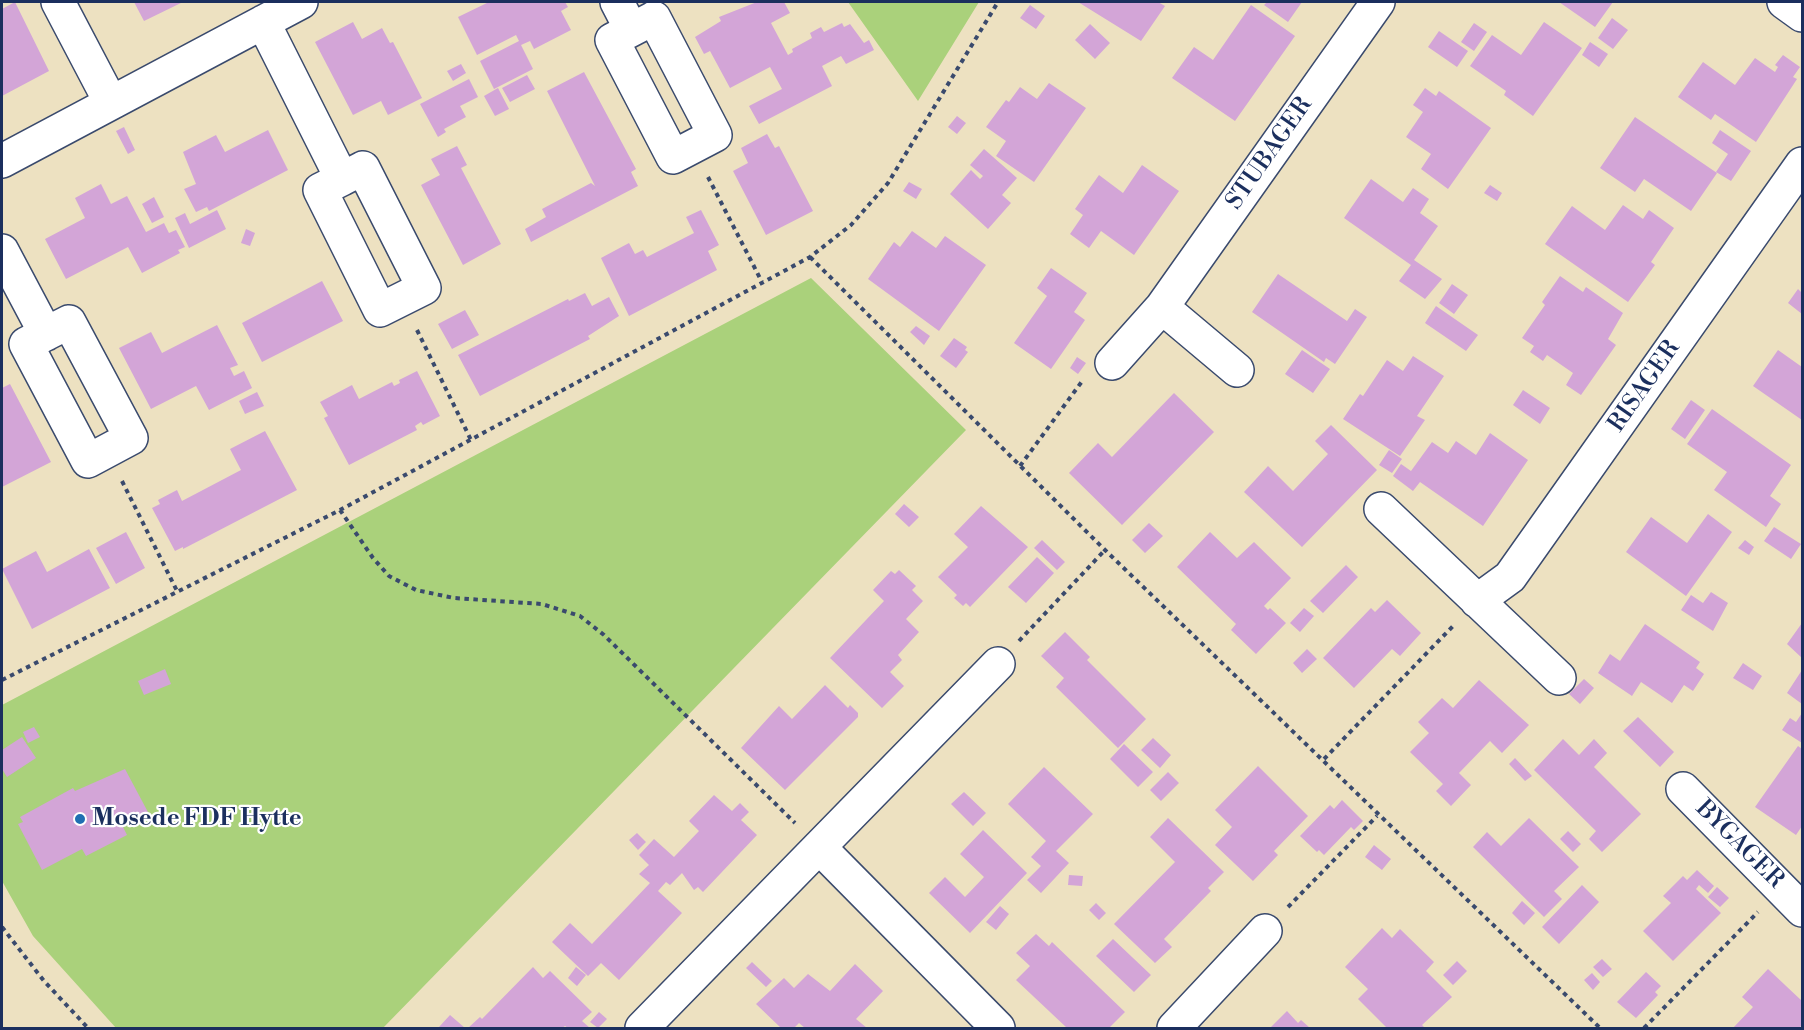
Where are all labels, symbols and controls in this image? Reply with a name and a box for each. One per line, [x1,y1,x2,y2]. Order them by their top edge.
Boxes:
street label: STUBAGER [1221,92,1319,216]
street label: RISAGER [1603,336,1687,438]
street label: BYGAGER [1689,795,1789,895]
place label: Mosede FDF Hytte [92,805,302,833]
marker: Mosede FDF Hytte [73,812,87,826]

